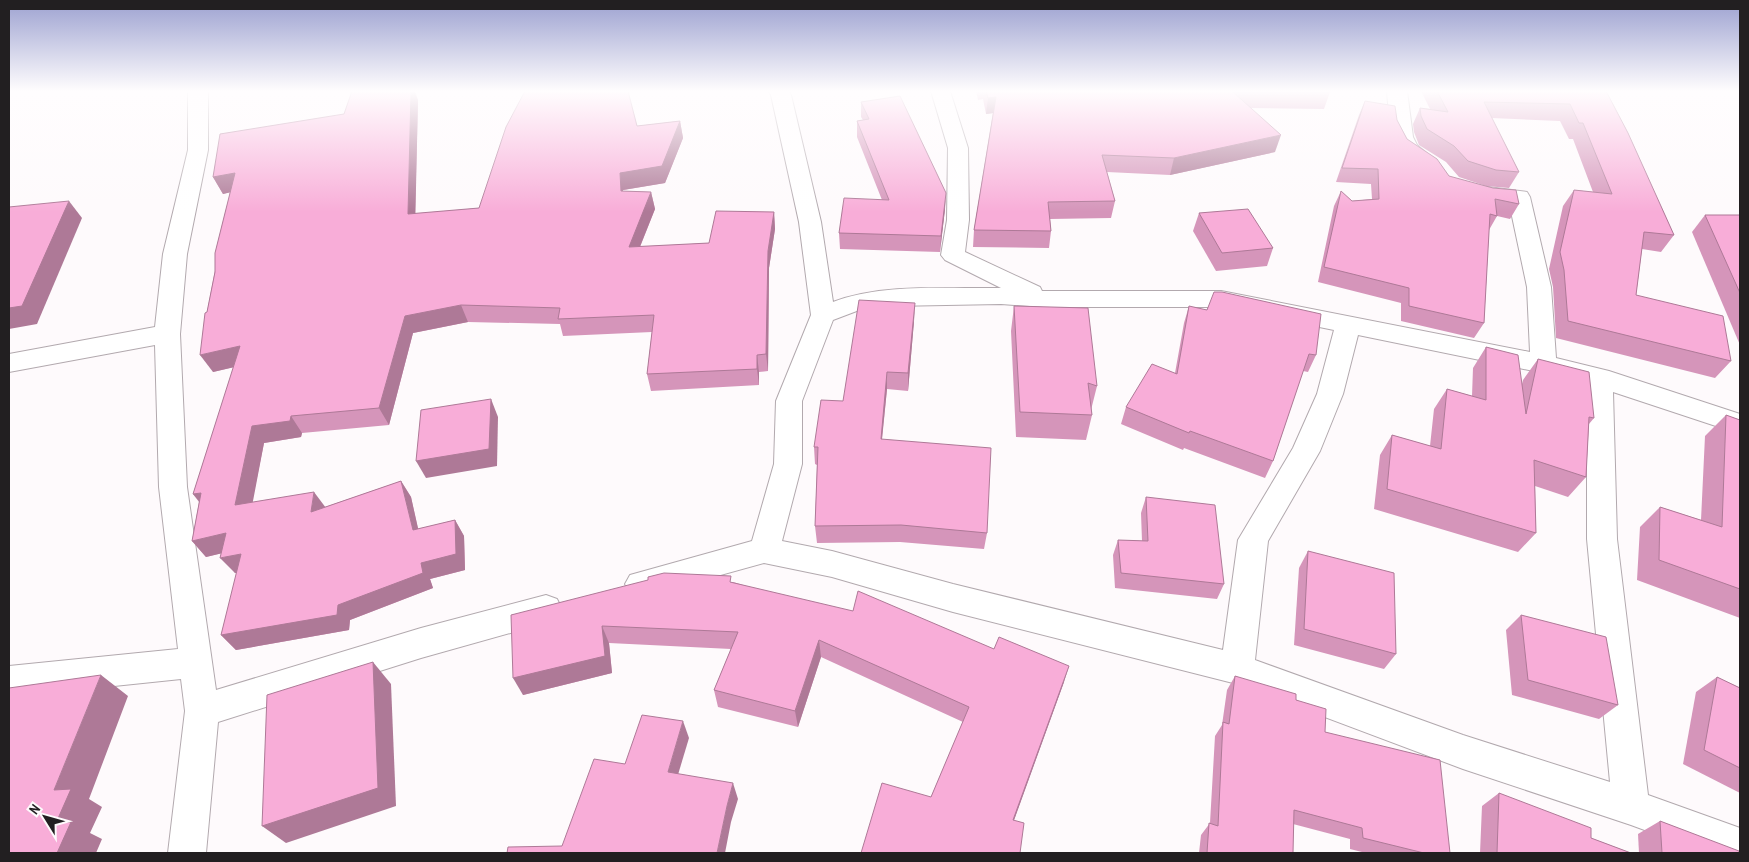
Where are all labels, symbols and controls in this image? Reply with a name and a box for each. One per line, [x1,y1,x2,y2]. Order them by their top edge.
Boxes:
north arrow [20,792,70,842]
text: N [25,800,44,818]

